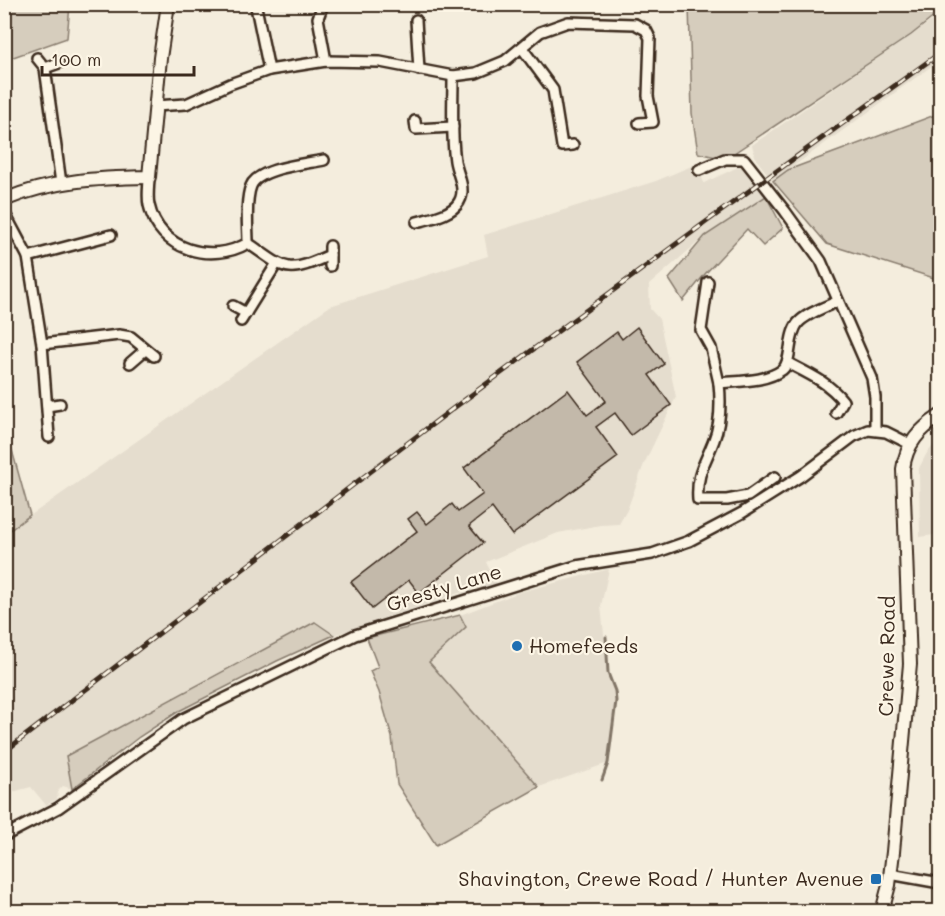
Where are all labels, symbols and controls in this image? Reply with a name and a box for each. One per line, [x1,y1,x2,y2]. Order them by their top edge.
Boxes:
scale bar [42,39,194,77]
text: 100 m [51,47,101,71]
street label: Gresty Lane [383,557,504,617]
street label: Crewe Road [872,595,900,717]
place label: Homefeeds [529,632,638,658]
marker: Homefeeds [510,639,524,653]
place label: Shavington, Crewe Road / Hunter Avenue [458,865,864,891]
marker: Shavington, Crewe Road / Hunter Avenue [869,872,883,886]

